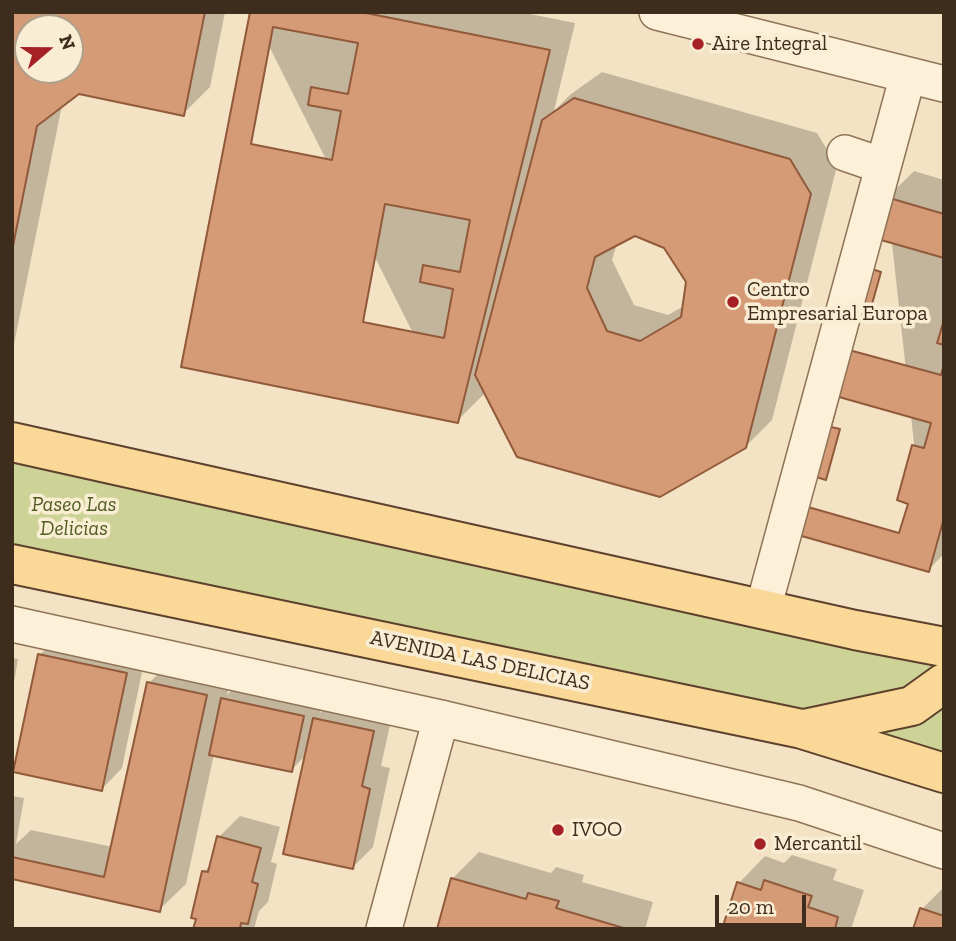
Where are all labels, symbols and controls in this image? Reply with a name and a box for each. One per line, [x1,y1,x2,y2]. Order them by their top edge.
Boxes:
north arrow [14,14,84,84]
place label: Aire Integral [712,31,827,57]
text: N [54,32,81,53]
marker: Aire Integral [690,36,706,52]
place label: Centro Empresarial Europa [747,277,928,327]
marker: Centro Empresarial Europa [725,294,741,310]
park label: Paseo Las Delicias [31,492,117,542]
street label: AVENIDA LAS DELICIAS [368,625,592,697]
place label: IVOO [572,817,622,843]
marker: IVOO [550,822,566,838]
place label: Mercantil [774,831,862,857]
marker: Mercantil [752,836,768,852]
scale bar [718,881,809,925]
text: 20 m [728,894,774,919]

